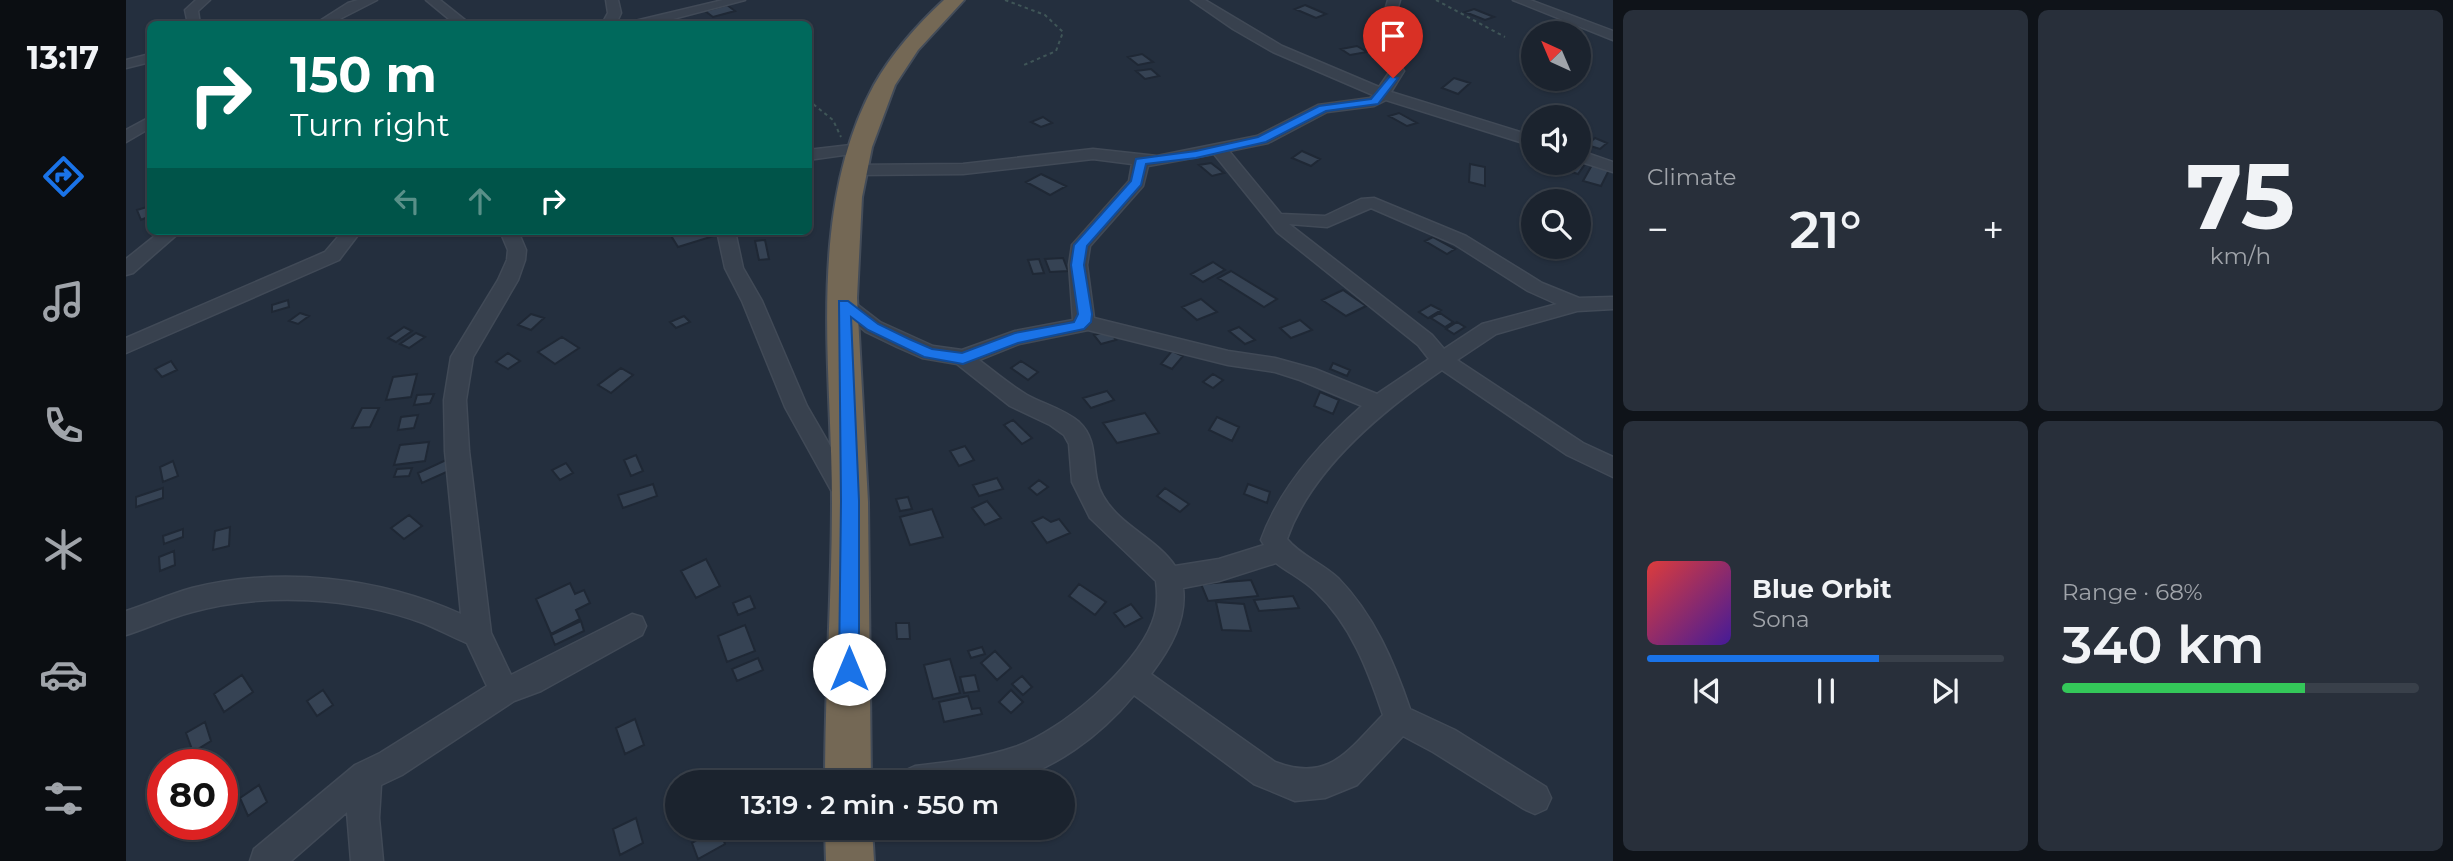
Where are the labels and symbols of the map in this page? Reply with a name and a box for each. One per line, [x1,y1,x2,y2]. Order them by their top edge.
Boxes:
pin [1363,6,1423,78]
north arrow [1521,21,1591,91]
position arrow [812,632,886,706]
speed limit sign: 80 [147,749,238,840]

